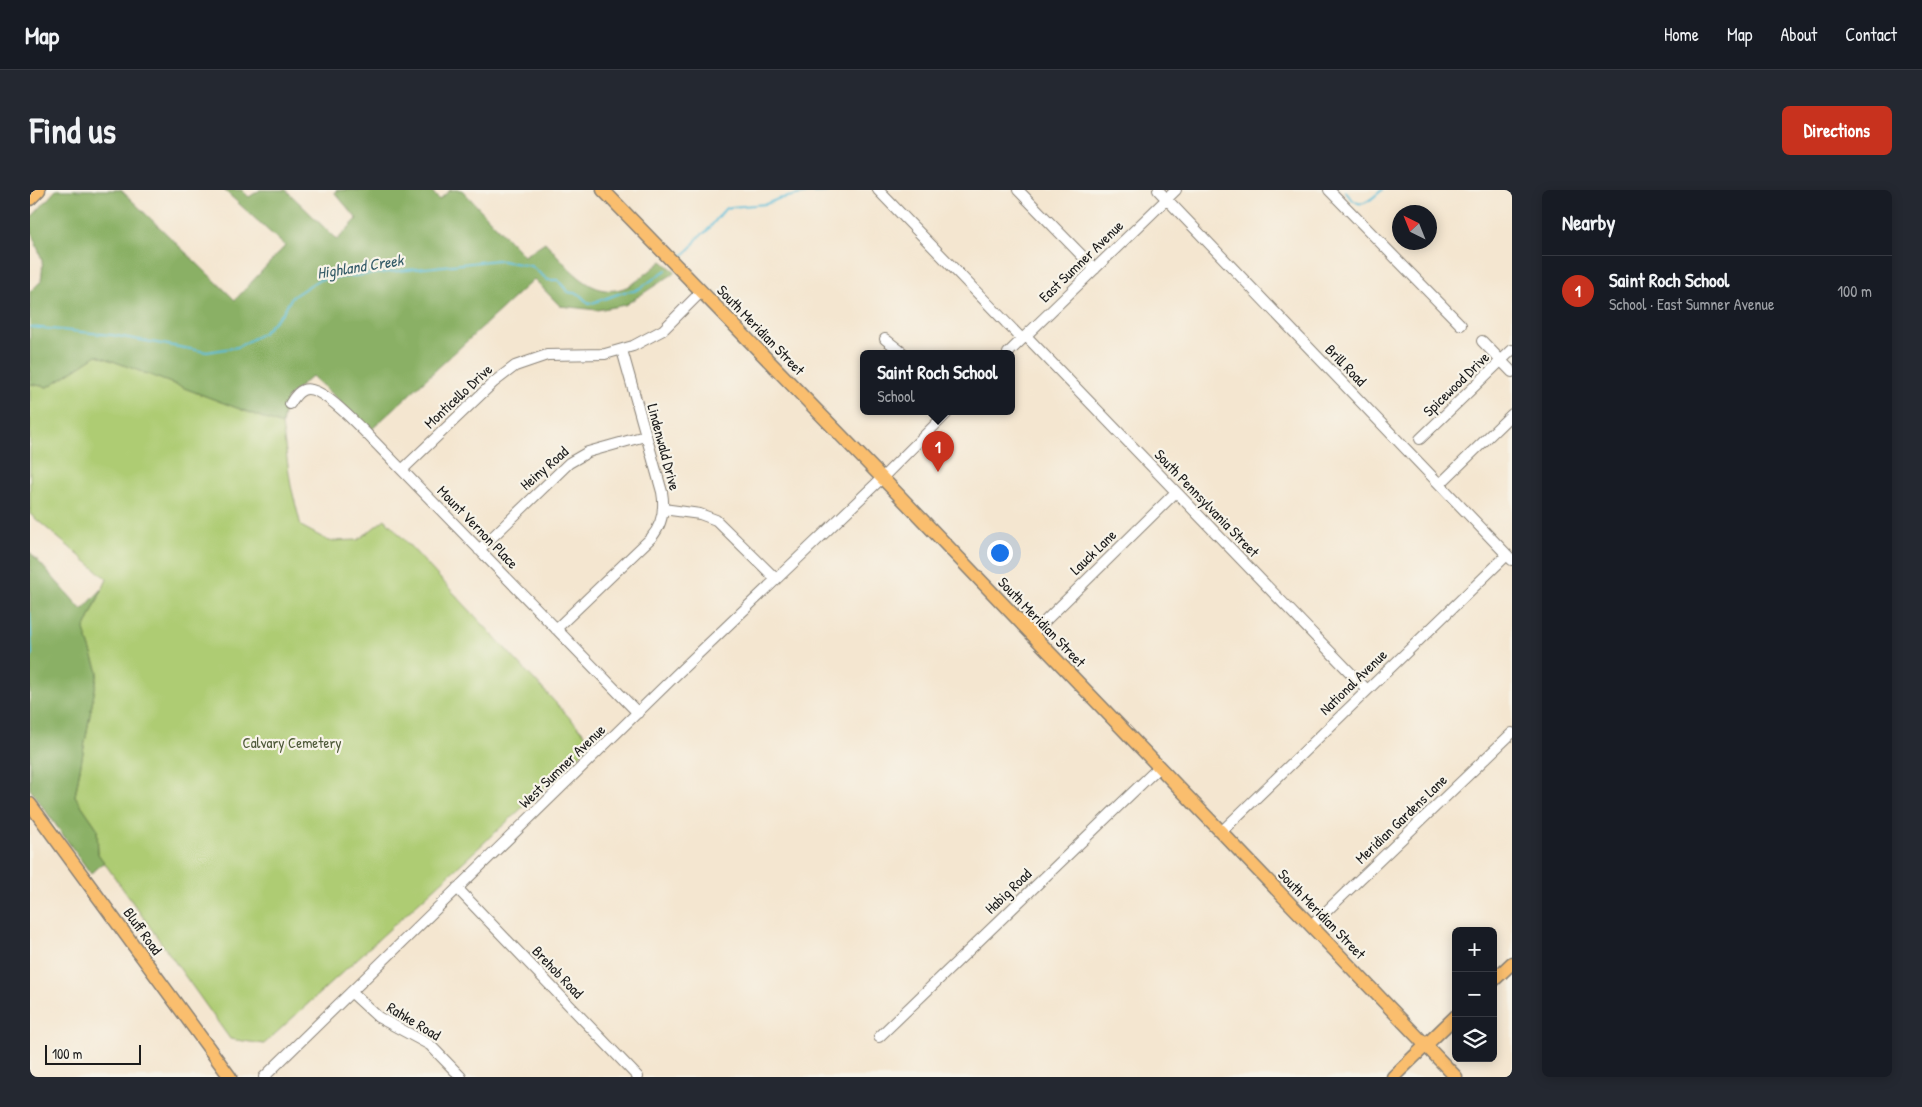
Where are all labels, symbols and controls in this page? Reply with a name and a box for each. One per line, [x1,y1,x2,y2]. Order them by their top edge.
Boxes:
text: Map [25,19,59,51]
text: Home [1664,22,1699,47]
text: Map [1727,22,1752,47]
text: About [1780,22,1817,47]
text: Contact [1845,22,1897,47]
button: Directions [1782,106,1892,155]
text: Find us [30,107,116,154]
north arrow [1392,205,1437,250]
text: Nearby [1562,208,1615,237]
street label: East Sumner Avenue [1034,215,1128,307]
water label: Highland Creek [315,248,406,284]
text: Saint Roch School [1609,267,1729,293]
street label: South Meridian Street [712,280,810,380]
text: 1 [1575,280,1581,302]
text: 100 m [1837,280,1872,302]
text: School · East Sumner Avenue [1609,293,1774,315]
street label: Brill Road [1321,339,1371,391]
street label: Spicewood Drive [1418,347,1494,421]
popup [860,350,1015,415]
street label: Monticello Drive [419,359,497,433]
text: Saint Roch School [877,359,998,385]
text: School [877,385,915,407]
street label: Lindenwald Drive [642,401,686,493]
pin: 1 [922,431,954,472]
street label: Heiny Road [515,441,573,495]
street label: South Pennsylvania Street [1150,444,1265,562]
street label: Mount Vernon Place [433,481,523,573]
street label: Lauck Lane [1065,525,1121,579]
your location [987,540,1013,566]
street label: South Meridian Street [993,572,1091,672]
street label: National Avenue [1315,644,1391,720]
street label: West Sumner Avenue [514,719,610,813]
park label: Calvary Cemetery [242,732,342,753]
street label: Meridian Gardens Lane [1350,770,1452,868]
street label: Habig Road [980,863,1036,918]
street label: South Meridian Street [1273,864,1371,964]
street label: Bluff Road [119,903,167,959]
map controls [1452,927,1497,1062]
button: + [1452,927,1497,972]
street label: Brehob Road [528,941,589,1003]
button: − [1452,972,1497,1017]
street label: Rahke Road [383,997,445,1045]
button: layers [1452,1017,1497,1062]
scale bar [45,1042,141,1065]
text: 100 m [52,1044,82,1063]

